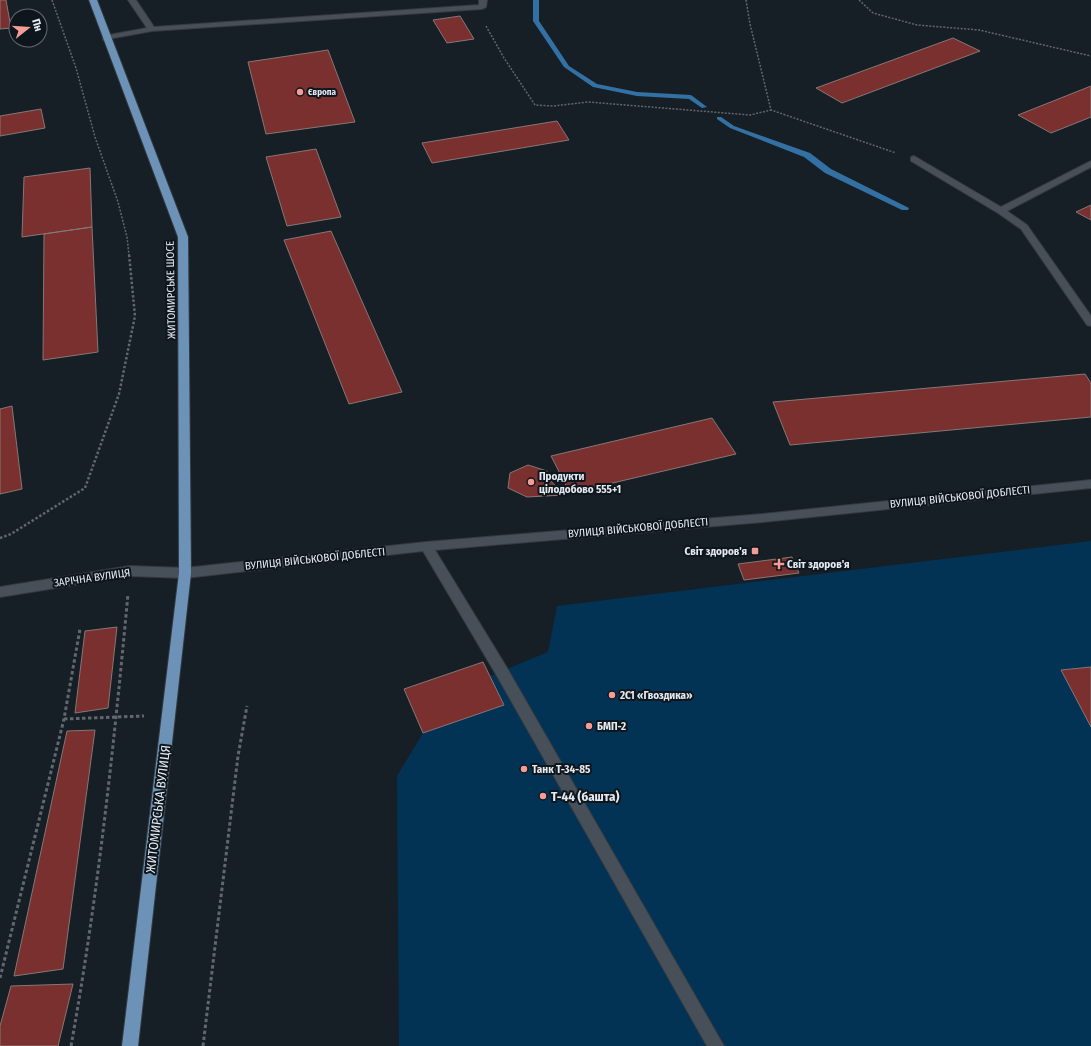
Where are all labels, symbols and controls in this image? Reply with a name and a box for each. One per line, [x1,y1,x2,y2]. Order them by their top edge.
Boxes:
north arrow [8,8,48,48]
text: Пн [29,17,45,33]
marker: Європа [295,87,305,97]
place label: Європа [308,87,337,97]
street label: ЖИТОМИРСЬКЕ ШОСЕ [164,241,178,339]
place label: Продукти цілодобово 555+1 [539,470,621,496]
marker: Продукти цілодобово 555+1 [526,477,536,487]
street label: ВУЛИЦЯ ВІЙСЬКОВОЇ ДОБЛЕСТІ [889,483,1031,511]
street label: ВУЛИЦЯ ВІЙСЬКОВОЇ ДОБЛЕСТІ [567,515,709,541]
street label: ВУЛИЦЯ ВІЙСЬКОВОЇ ДОБЛЕСТІ [244,545,386,573]
place label: Cвіт здоров'я [684,545,747,558]
marker: Cвіт здоров'я [750,546,760,556]
place label: Світ здоров'я [787,558,849,571]
marker: Світ здоров'я [774,559,784,569]
street label: ЗАРІЧНА ВУЛИЦЯ [53,566,131,590]
place label: 2С1 «Гвоздика» [619,689,693,702]
marker: 2С1 «Гвоздика» [607,690,617,700]
place label: БМП-2 [597,720,626,733]
marker: БМП-2 [584,721,594,731]
street label: ЖИТОМИРСЬКА ВУЛИЦЯ [143,744,173,874]
place label: Танк Т-34-85 [532,763,591,776]
marker: Танк Т-34-85 [519,764,529,774]
place label: Т-44 (башта) [551,789,619,804]
marker: Т-44 (башта) [538,791,548,801]

